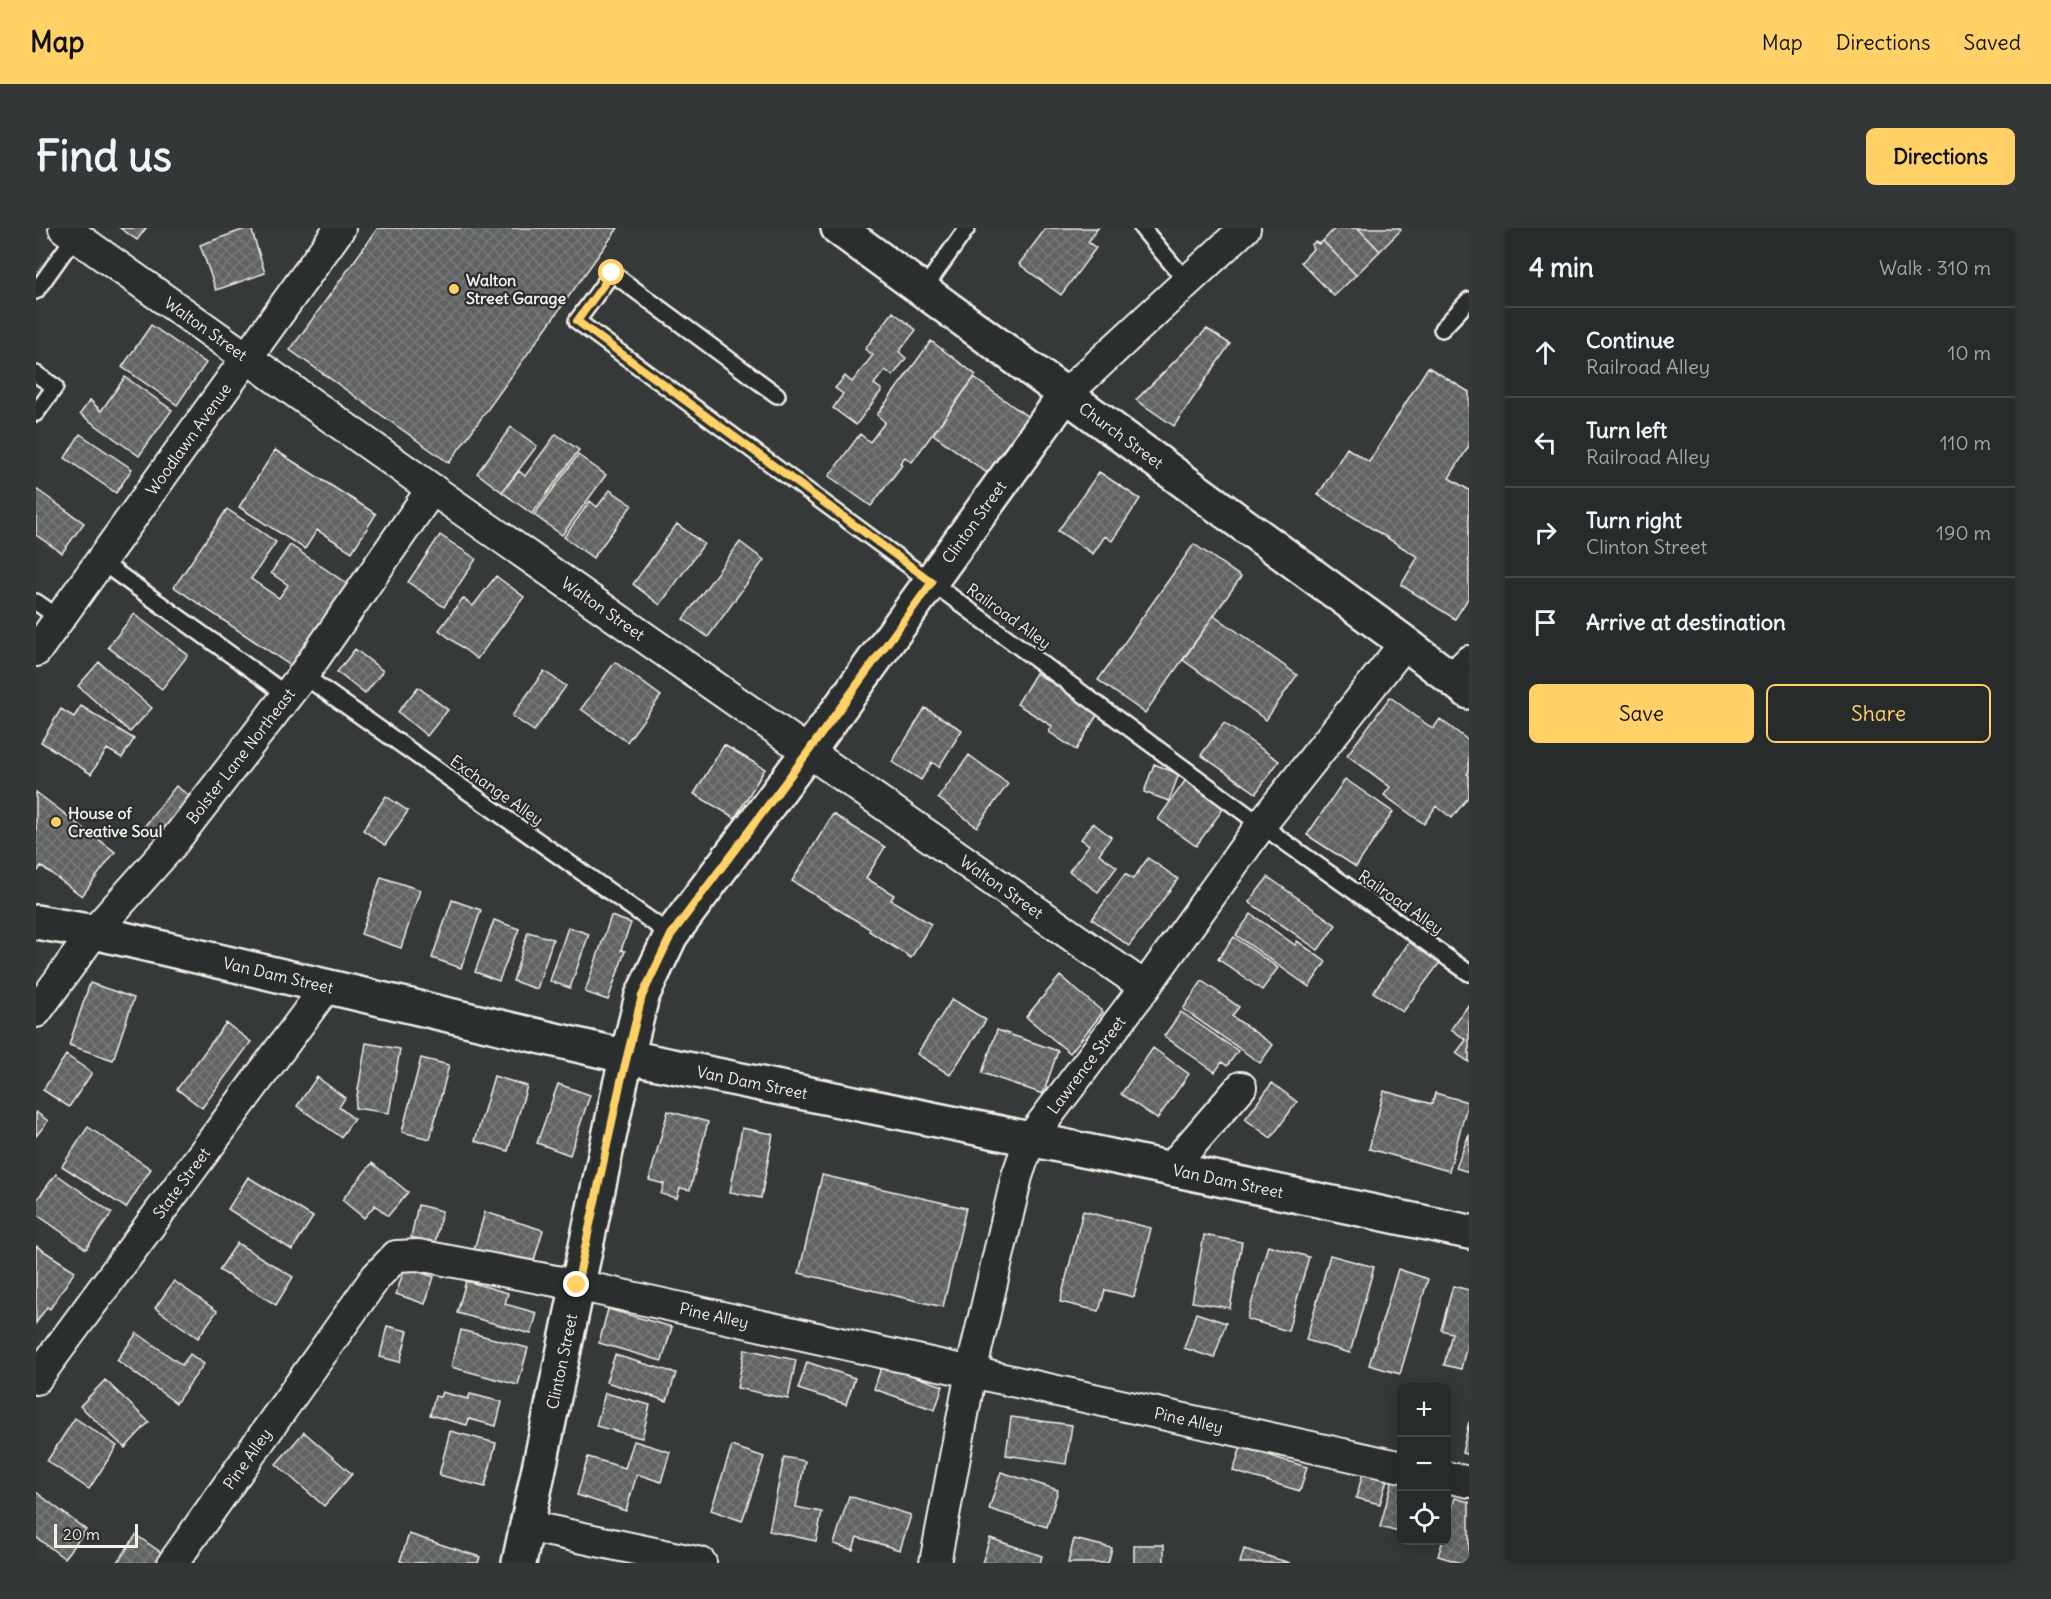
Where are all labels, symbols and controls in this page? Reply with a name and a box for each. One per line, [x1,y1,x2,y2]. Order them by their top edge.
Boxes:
text: Map [30,24,84,60]
text: Map [1762,29,1803,56]
text: Directions [1836,29,1930,56]
text: Saved [1963,29,2021,56]
button: Directions [1866,128,2015,185]
text: Find us [36,130,172,182]
text: 4 min [1529,251,1594,284]
text: Walk · 310 m [1879,255,1991,280]
route start [598,259,624,285]
place label: Walton Street Garage [466,270,567,309]
marker: Walton Street Garage [447,282,461,296]
street label: Walton Street [161,292,252,365]
text: Continue [1586,326,1675,354]
icon: ahead [1529,336,1562,369]
text: 10 m [1948,340,1991,365]
text: Railroad Alley [1586,354,1710,379]
street label: Woodlawn Avenue [141,379,235,499]
street label: Church Street [1075,398,1168,473]
text: Turn left [1586,416,1667,444]
icon: left [1529,426,1562,459]
text: 110 m [1940,430,1991,455]
text: Railroad Alley [1586,444,1710,469]
street label: Clinton Street [937,476,1011,567]
text: Turn right [1586,506,1682,534]
icon: right [1529,516,1562,549]
text: 190 m [1936,520,1991,545]
text: Clinton Street [1586,534,1707,559]
street label: Walton Street [558,573,649,645]
street label: Railroad Alley [963,579,1055,653]
icon: arrive [1529,606,1562,639]
text: Arrive at destination [1586,608,1786,636]
street label: Bolster Lane Northeast [182,684,299,827]
button: Save [1529,684,1754,743]
button: Share [1766,684,1991,743]
street label: Exchange Alley [447,751,547,829]
place label: House of Creative Soul [68,803,162,841]
marker: House of Creative Soul [49,815,63,829]
street label: Walton Street [956,851,1048,923]
street label: Railroad Alley [1355,865,1447,939]
street label: Van Dam Street [221,953,336,998]
street label: Lawrence Street [1043,1011,1130,1118]
street label: Van Dam Street [695,1061,810,1104]
street label: State Street [148,1143,214,1222]
street label: Van Dam Street [1171,1159,1286,1203]
route end [563,1271,589,1297]
street label: Pine Alley [678,1298,751,1333]
street label: Clinton Street [542,1311,582,1411]
map controls [1397,1383,1451,1545]
button: + [1397,1383,1451,1437]
street label: Pine Alley [1152,1403,1225,1437]
street label: Pine Alley [219,1424,276,1493]
button: − [1397,1437,1451,1491]
button: locate [1397,1491,1451,1545]
scale bar [54,1521,138,1548]
text: 20 m [63,1524,100,1544]

